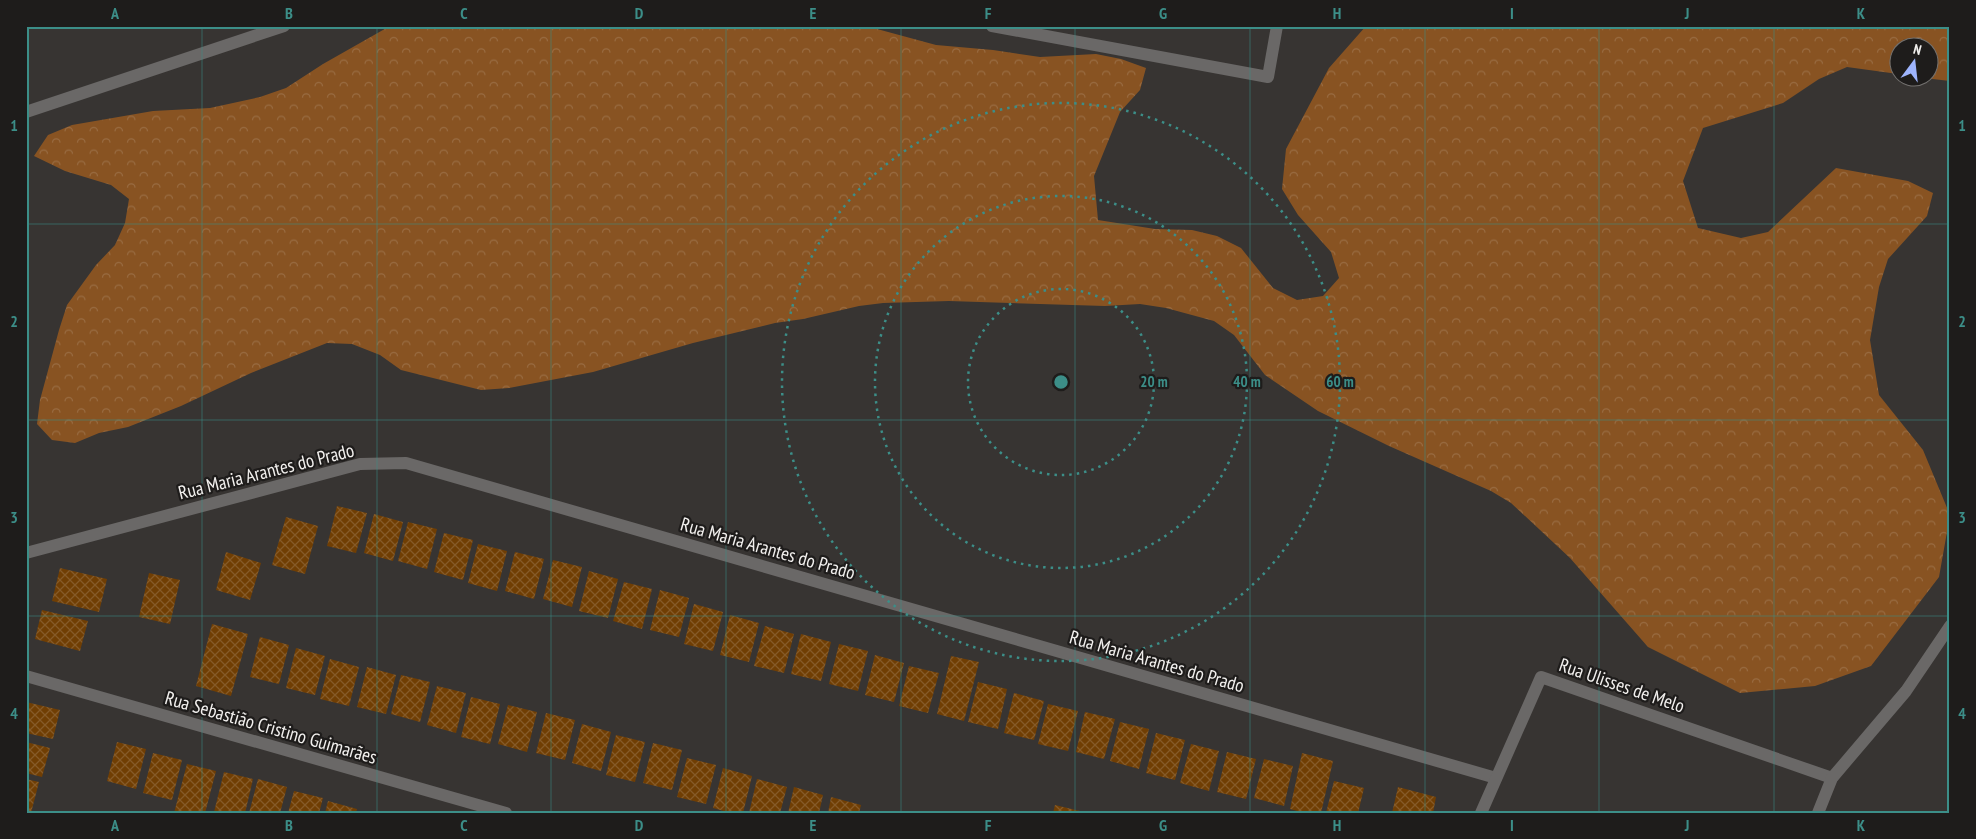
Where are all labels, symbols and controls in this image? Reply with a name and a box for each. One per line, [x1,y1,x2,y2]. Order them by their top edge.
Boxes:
text: A [110,3,120,23]
text: B [285,3,293,23]
text: C [460,3,468,23]
text: D [635,3,644,23]
text: E [810,3,817,23]
text: F [985,3,992,23]
text: G [1159,3,1167,23]
text: H [1333,3,1341,23]
text: I [1510,3,1514,23]
text: J [1684,3,1689,23]
text: K [1857,3,1866,23]
north arrow [1888,38,1938,88]
text: N [1911,40,1923,59]
text: 1 [10,115,18,135]
text: 1 [1958,115,1966,135]
text: 2 [10,311,18,331]
text: 2 [1958,311,1966,331]
text: 20 m [1140,372,1168,391]
text: 40 m [1233,372,1261,391]
text: 60 m [1326,372,1354,391]
centre of rings [1052,373,1070,391]
street label: Rua Maria Arantes do Prado [176,438,356,504]
text: 3 [10,507,18,527]
text: 3 [1958,507,1966,527]
street label: Rua Maria Arantes do Prado [678,512,858,584]
street label: Rua Maria Arantes do Prado [1067,625,1247,697]
street label: Rua Ulisses de Melo [1556,652,1688,718]
street label: Rua Sebastião Cristino Guimarães [162,685,380,769]
text: 4 [10,703,18,723]
text: 4 [1958,703,1966,723]
text: A [110,815,120,835]
text: B [285,815,293,835]
text: C [460,815,468,835]
text: D [635,815,644,835]
text: E [810,815,817,835]
text: F [985,815,992,835]
text: G [1159,815,1167,835]
text: H [1333,815,1341,835]
text: I [1510,815,1514,835]
text: J [1684,815,1689,835]
text: K [1857,815,1866,835]

